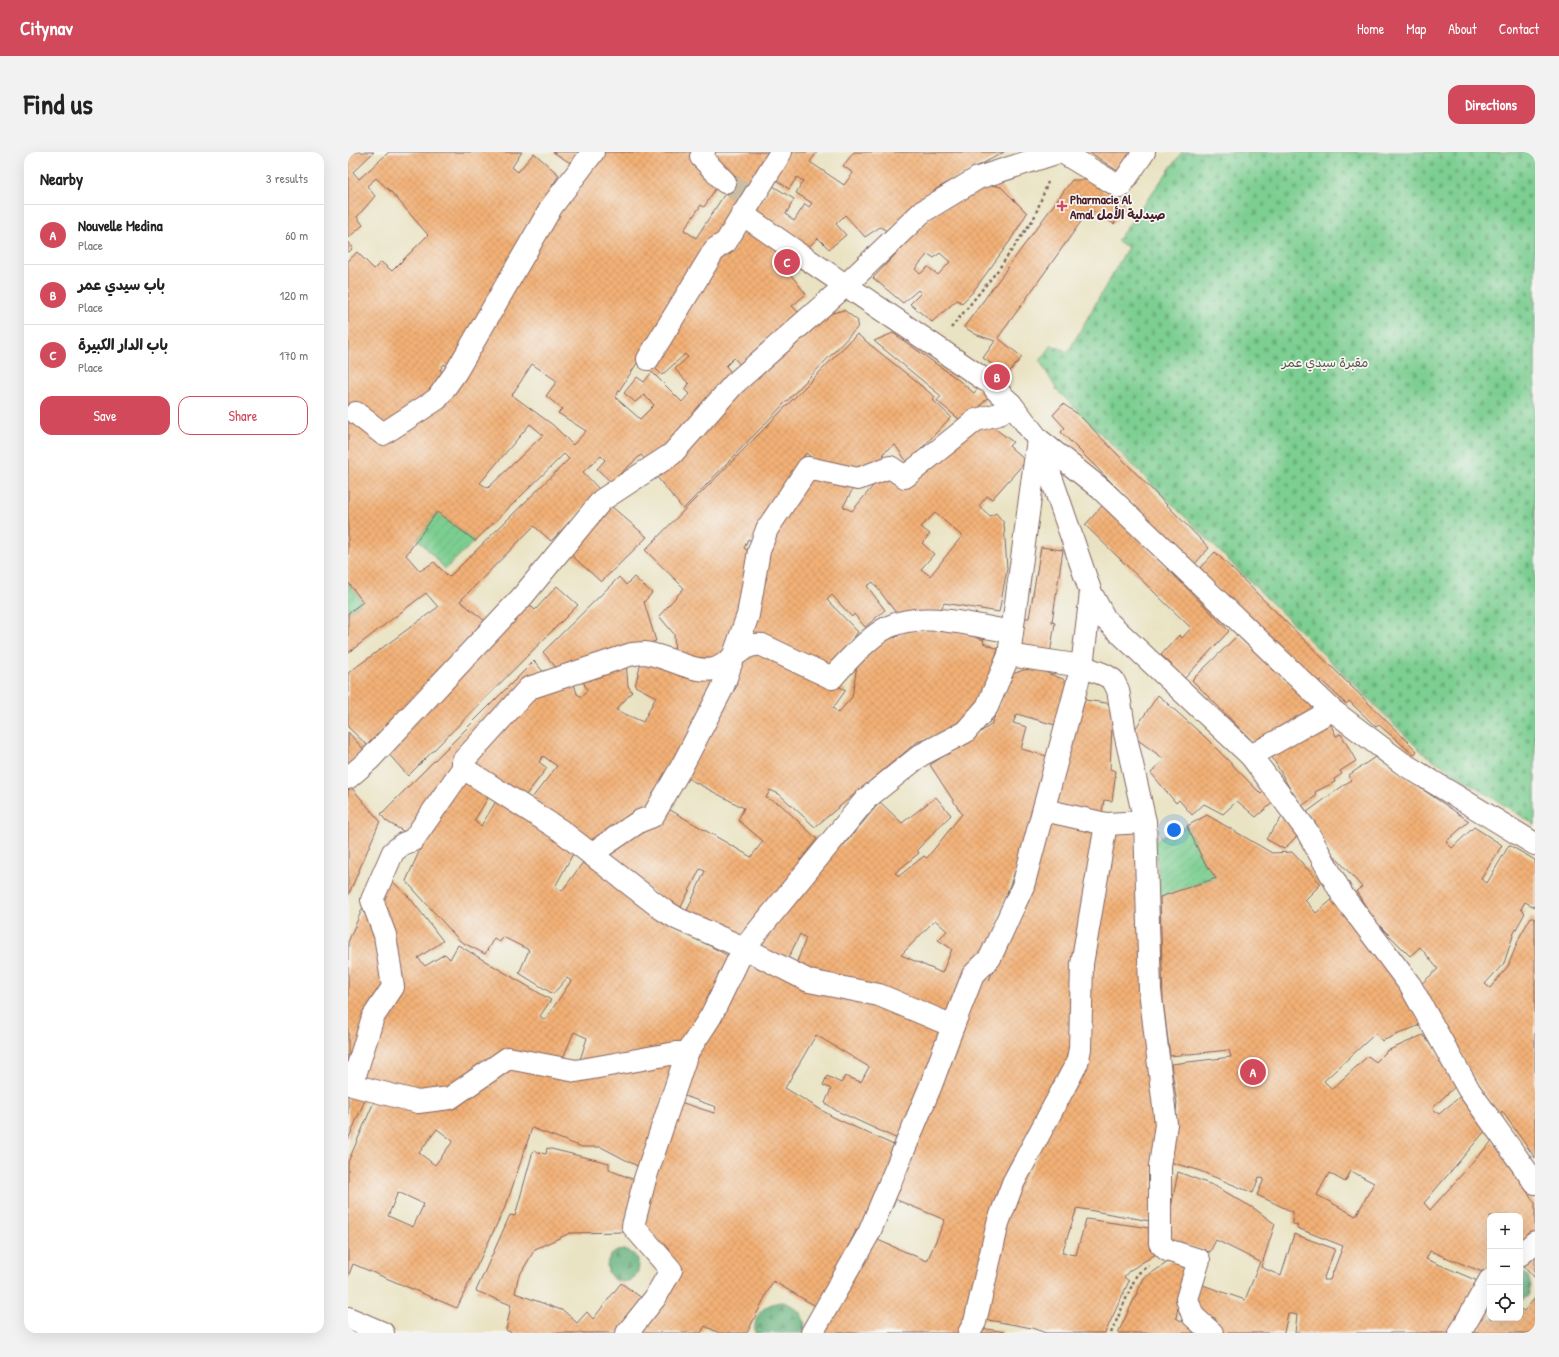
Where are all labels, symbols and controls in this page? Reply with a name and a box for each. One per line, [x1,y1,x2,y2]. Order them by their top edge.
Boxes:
text: Citynav [20,15,73,41]
text: Home [1357,19,1384,38]
text: Map [1406,19,1426,38]
text: About [1448,19,1477,38]
text: Contact [1499,19,1539,38]
text: Find us [24,85,93,123]
button: Directions [1448,85,1535,124]
text: Nearby [40,167,83,190]
text: 3 results [266,169,308,187]
place label: Pharmacie Al Amal صيدلية الأمل [1070,190,1165,223]
marker: Pharmacie Al Amal صيدلية الأمل [1057,201,1067,211]
text: Nouvelle Medina [78,215,163,236]
text: A [50,226,56,244]
text: 60 m [285,226,308,244]
text: Place [78,236,103,254]
pin: C [774,247,800,277]
text: باب سيدي عمر [78,274,165,295]
text: B [50,286,56,304]
text: 120 m [280,286,308,304]
text: Place [78,298,103,316]
text: باب الدار الكبيرة [78,334,168,355]
text: C [49,346,57,364]
text: 170 m [279,346,308,364]
park label: مقبرة سيدي عمر [1281,353,1368,372]
text: Place [78,358,103,376]
pin: B [984,362,1010,392]
button: Save [40,396,170,435]
button: Share [178,396,308,435]
your location [1164,820,1184,840]
pin: A [1240,1057,1266,1087]
map controls [1487,1213,1523,1321]
button: + [1487,1213,1523,1249]
button: − [1487,1249,1523,1285]
button: locate [1487,1285,1523,1321]

